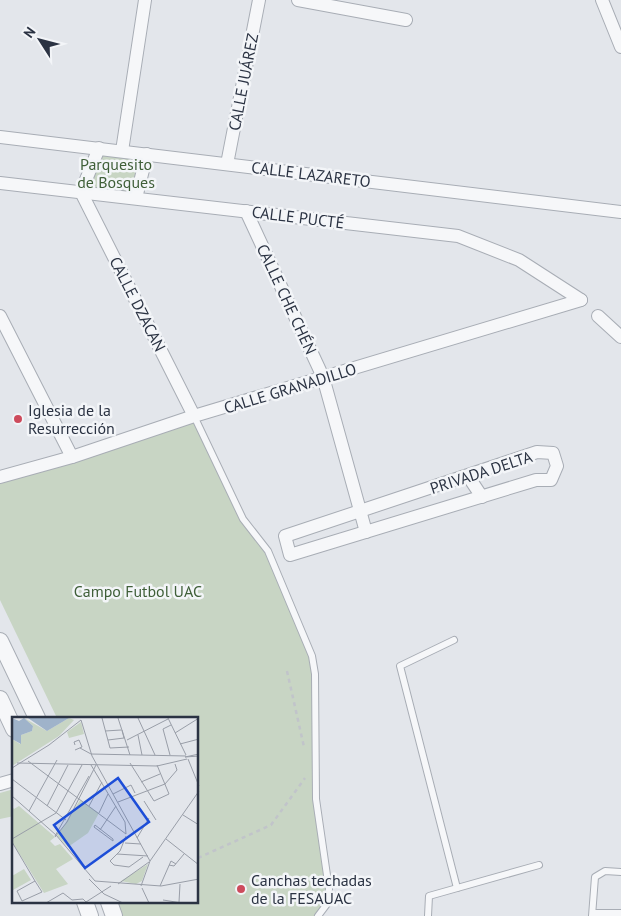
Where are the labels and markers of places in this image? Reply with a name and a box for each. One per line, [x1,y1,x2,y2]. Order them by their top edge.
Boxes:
place label: Iglesia de la Resurrección [28,400,115,438]
marker: Iglesia de la Resurrección [12,413,24,425]
place label: Canchas techadas de la FESAUAC [251,870,372,908]
marker: Canchas techadas de la FESAUAC [235,883,247,895]

